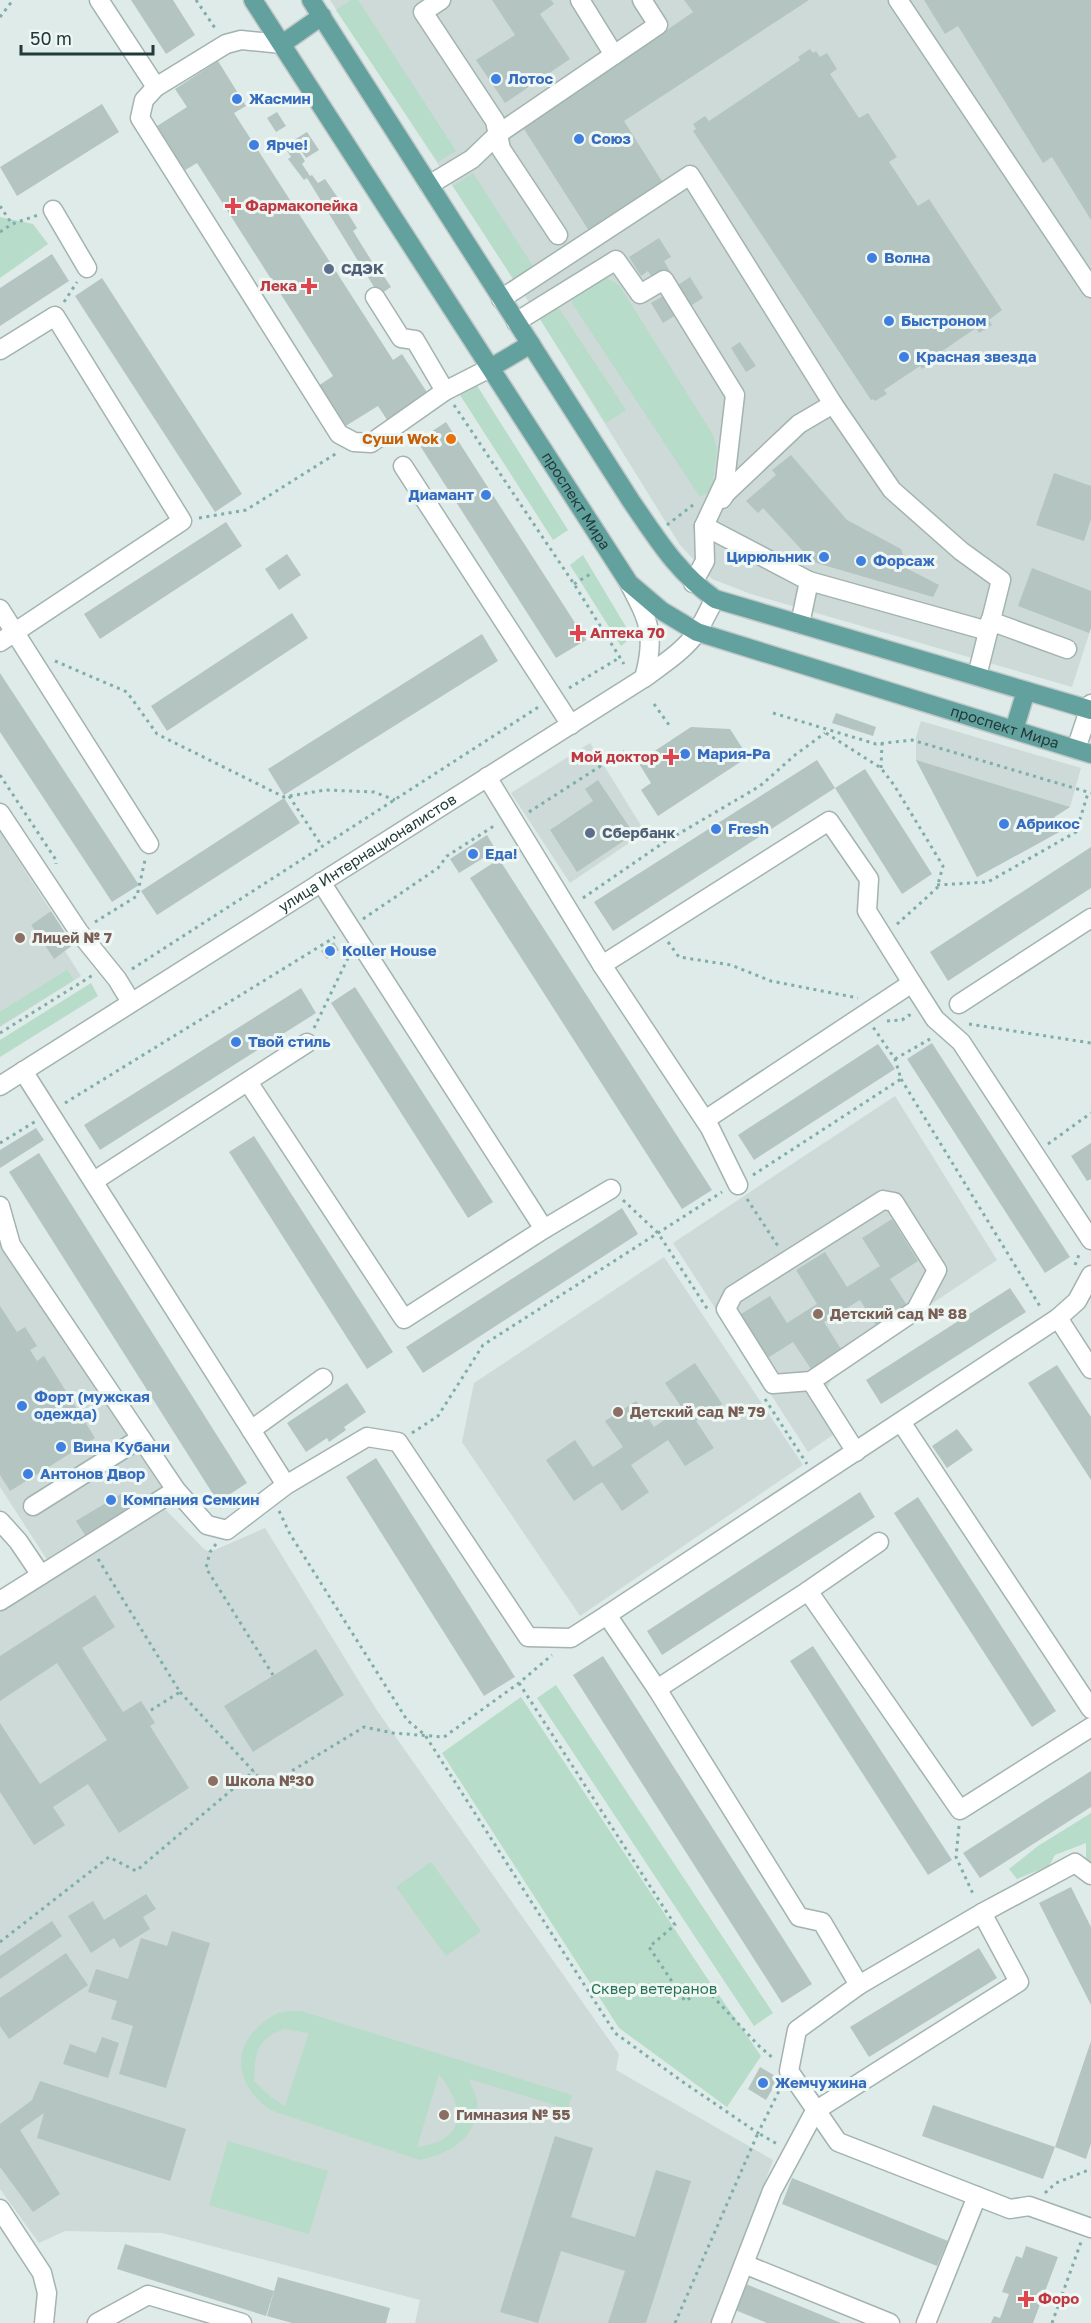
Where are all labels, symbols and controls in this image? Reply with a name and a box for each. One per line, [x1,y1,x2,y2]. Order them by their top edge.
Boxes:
scale bar [21,18,153,56]
text: 50 m [30,27,72,49]
place label: Лотос [508,69,553,87]
marker: Лотос [489,72,503,86]
place label: Жасмин [249,89,311,107]
marker: Жасмин [230,92,244,106]
place label: Союз [591,129,631,147]
marker: Союз [572,132,586,146]
place label: Ярче! [266,135,308,153]
marker: Ярче! [247,138,261,152]
place label: Фармакопейка [245,196,358,214]
marker: Фармакопейка [226,199,240,213]
place label: Волна [884,248,931,266]
marker: Волна [865,251,879,265]
place label: СДЭК [341,259,384,277]
marker: СДЭК [322,262,336,276]
place label: Лека [260,276,297,294]
marker: Лека [302,279,316,293]
place label: Быстроном [901,311,986,329]
marker: Быстроном [882,314,896,328]
place label: Красная звезда [916,347,1037,365]
marker: Красная звезда [897,350,911,364]
place label: Суши Wok [362,429,439,447]
marker: Суши Wok [444,432,458,446]
street label: проспект Мира [539,448,615,553]
place label: Диамант [408,485,474,503]
marker: Диамант [479,488,493,502]
place label: Цирюльник [726,547,812,565]
marker: Цирюльник [817,550,831,564]
place label: Форсаж [873,551,936,569]
marker: Форсаж [854,554,868,568]
place label: Аптека 70 [590,623,665,641]
marker: Аптека 70 [571,626,585,640]
street label: проспект Мира [949,701,1062,752]
place label: Мария-Ра [697,744,771,762]
place label: Мой доктор [571,747,659,765]
marker: Мария-Ра [678,747,692,761]
marker: Мой доктор [664,750,678,764]
street label: улица Интернационалистов [275,789,459,915]
place label: Абрикос [1016,814,1080,832]
marker: Абрикос [997,817,1011,831]
place label: Fresh [728,819,769,837]
marker: Fresh [709,822,723,836]
place label: Сбербанк [602,823,676,841]
marker: Сбербанк [583,826,597,840]
place label: Еда! [485,844,517,862]
marker: Еда! [466,847,480,861]
place label: Лицей № 7 [32,928,112,946]
marker: Лицей № 7 [13,931,27,945]
place label: Koller House [342,941,437,959]
marker: Koller House [323,944,337,958]
place label: Твой стиль [248,1032,331,1050]
marker: Твой стиль [229,1035,243,1049]
place label: Детский сад № 88 [830,1304,967,1322]
marker: Детский сад № 88 [811,1307,825,1321]
place label: Форт (мужская одежда) [34,1387,150,1422]
marker: Форт (мужская одежда) [15,1399,29,1413]
place label: Детский сад № 79 [630,1402,766,1420]
marker: Детский сад № 79 [611,1405,625,1419]
place label: Вина Кубани [73,1437,170,1455]
marker: Вина Кубани [54,1440,68,1454]
place label: Антонов Двор [40,1464,145,1482]
marker: Антонов Двор [21,1467,35,1481]
place label: Компания Семкин [123,1490,259,1508]
marker: Компания Семкин [104,1493,118,1507]
place label: Школа №30 [225,1771,314,1789]
marker: Школа №30 [206,1774,220,1788]
park label: Сквер ветеранов [591,1979,717,1997]
place label: Жемчужина [775,2073,867,2091]
marker: Жемчужина [756,2076,770,2090]
place label: Гимназия № 55 [456,2105,570,2123]
marker: Гимназия № 55 [437,2108,451,2122]
place label: Форо [1038,2289,1079,2307]
marker: Форо [1019,2292,1033,2306]

